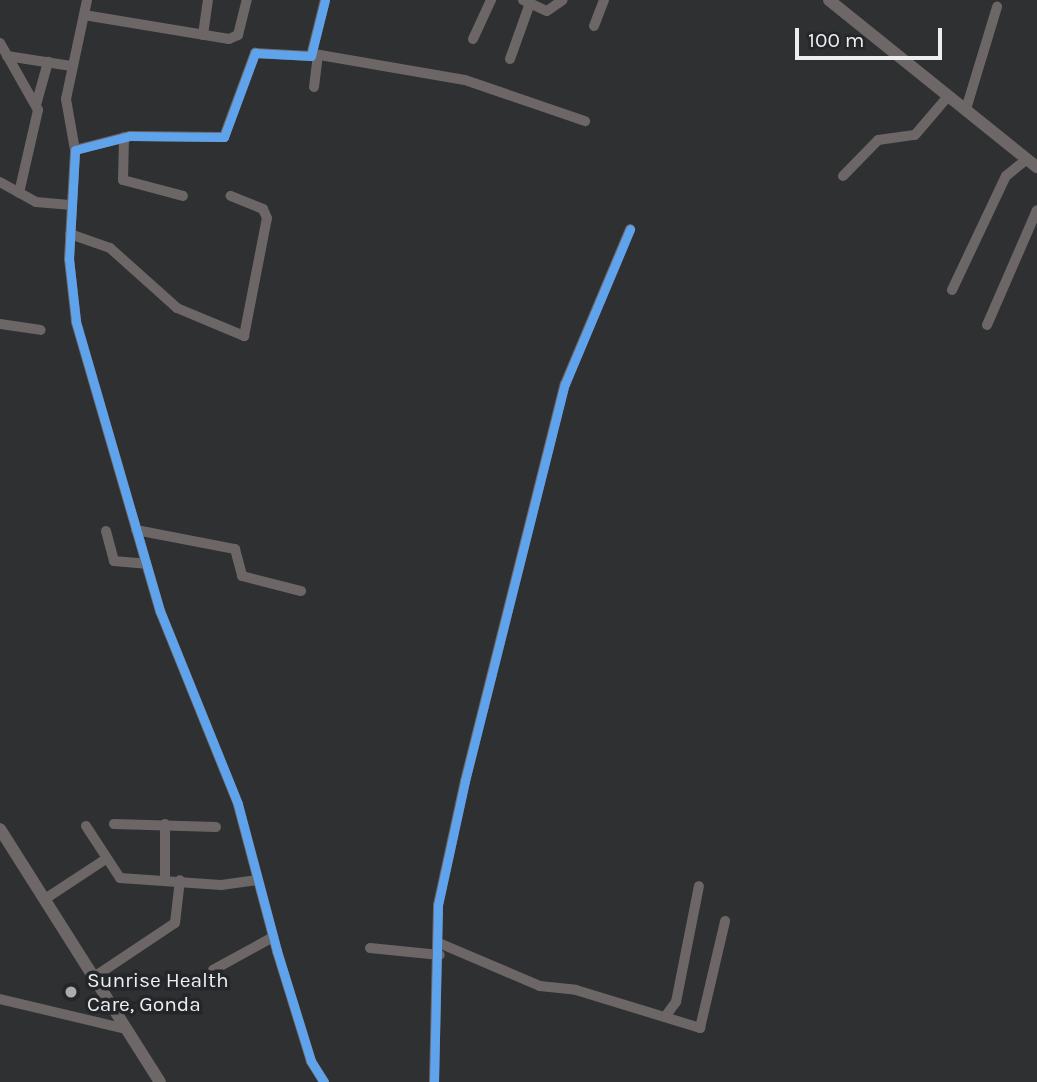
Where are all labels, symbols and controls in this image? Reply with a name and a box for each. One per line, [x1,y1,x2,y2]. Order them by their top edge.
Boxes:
scale bar [799,14,946,58]
text: 100 m [808,28,865,52]
place label: Sunrise Health Care, Gonda [87,967,229,1017]
marker: Sunrise Health Care, Gonda [61,982,81,1002]

